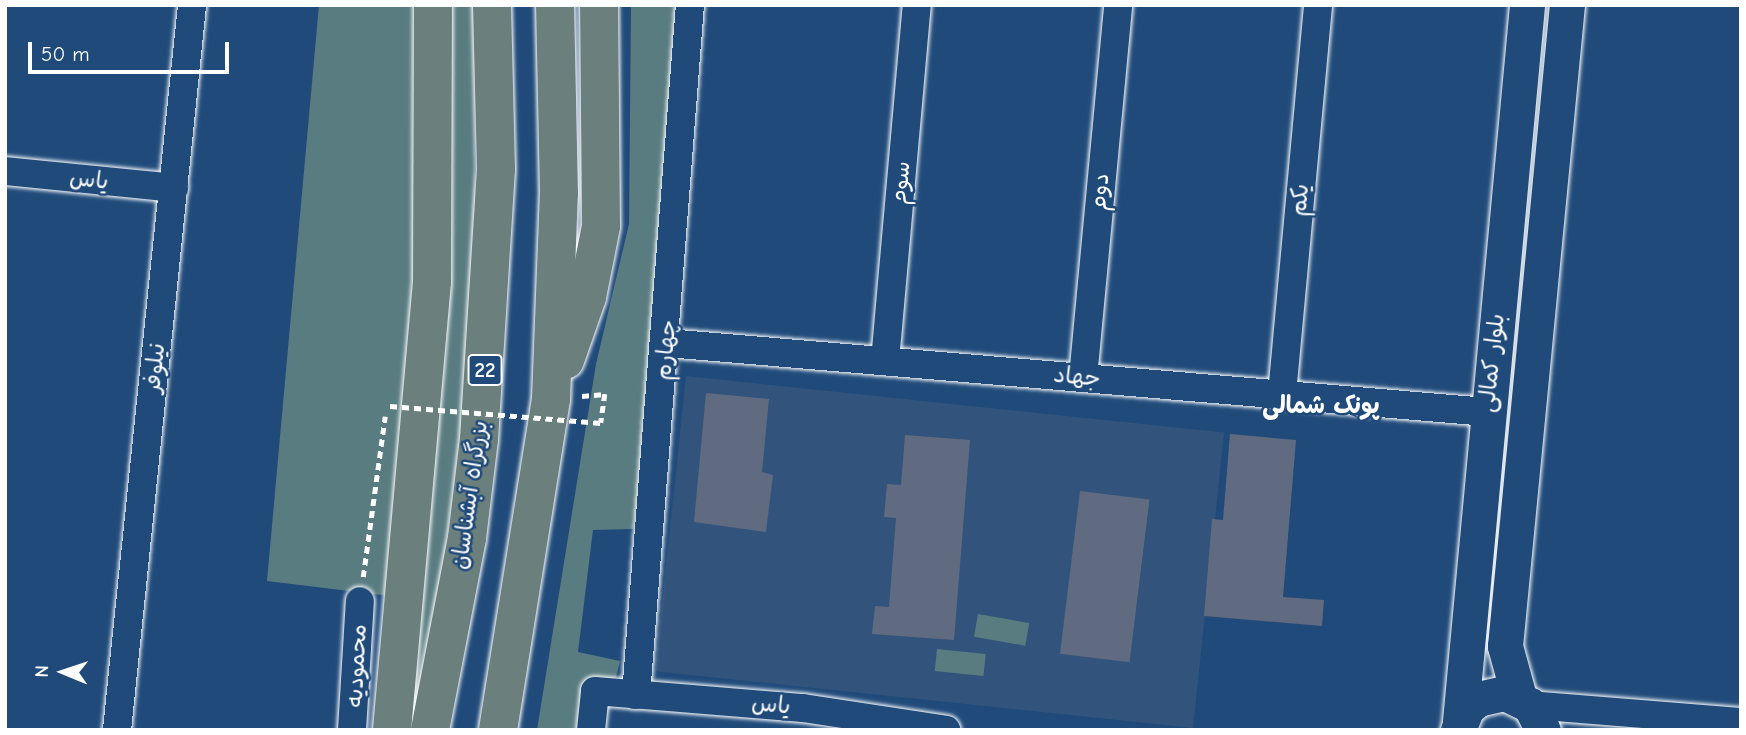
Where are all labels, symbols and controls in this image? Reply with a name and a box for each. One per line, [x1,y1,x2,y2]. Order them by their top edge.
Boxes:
scale bar [32,28,233,72]
text: 50 m [41,42,90,66]
street label: سوم [885,160,917,206]
street label: یاس [68,164,110,196]
street label: دوم [1085,172,1115,212]
street label: یکم [1285,183,1315,217]
street label: بلوار کمالی [1473,312,1511,414]
street label: چهارم [650,319,682,381]
street label: نیلوفر [139,342,171,394]
road number: 22 [468,352,503,388]
street label: جهاد [1052,361,1102,393]
district label: پونک شمالی [1262,392,1380,420]
street label: بزرگراه آبشناسان [446,419,494,571]
street label: محمودیه [341,623,373,709]
north arrow [28,637,98,707]
text: N [31,665,53,678]
street label: یاس [750,690,792,720]

